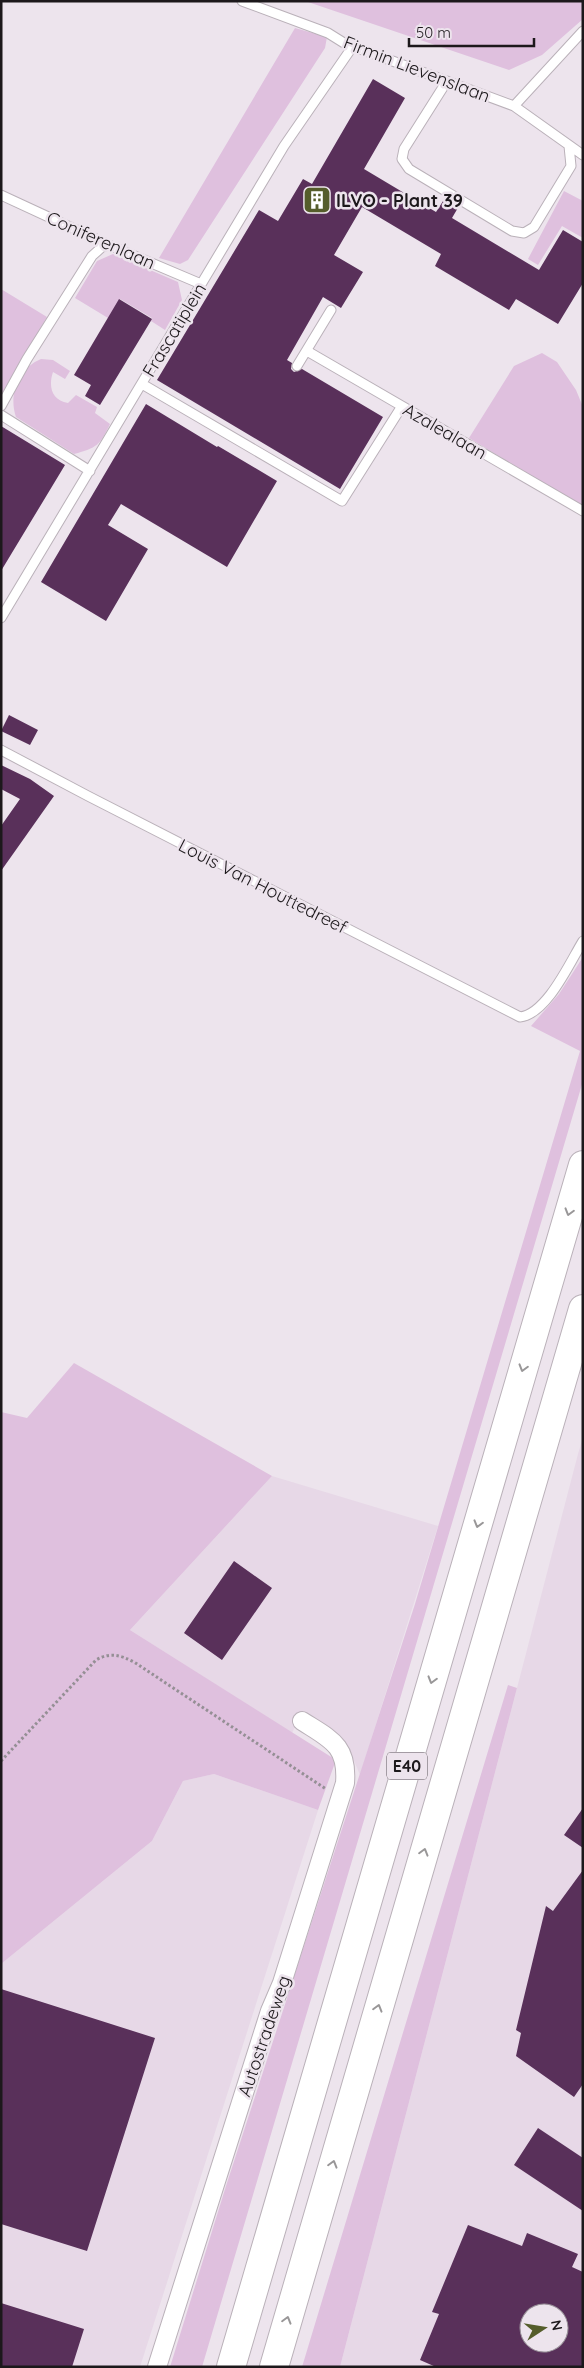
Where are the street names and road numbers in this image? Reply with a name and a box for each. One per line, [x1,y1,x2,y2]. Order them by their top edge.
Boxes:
street label: Firmin Lievenslaan [340,30,494,108]
street label: Coniferenlaan [43,206,159,274]
street label: Frascatiplein [137,279,211,381]
street label: Azalealaan [399,398,491,464]
street label: Louis Van Houttedreef [175,833,352,939]
road number: E40 [387,1752,427,1780]
street label: Autostradeweg [233,1972,295,2100]

